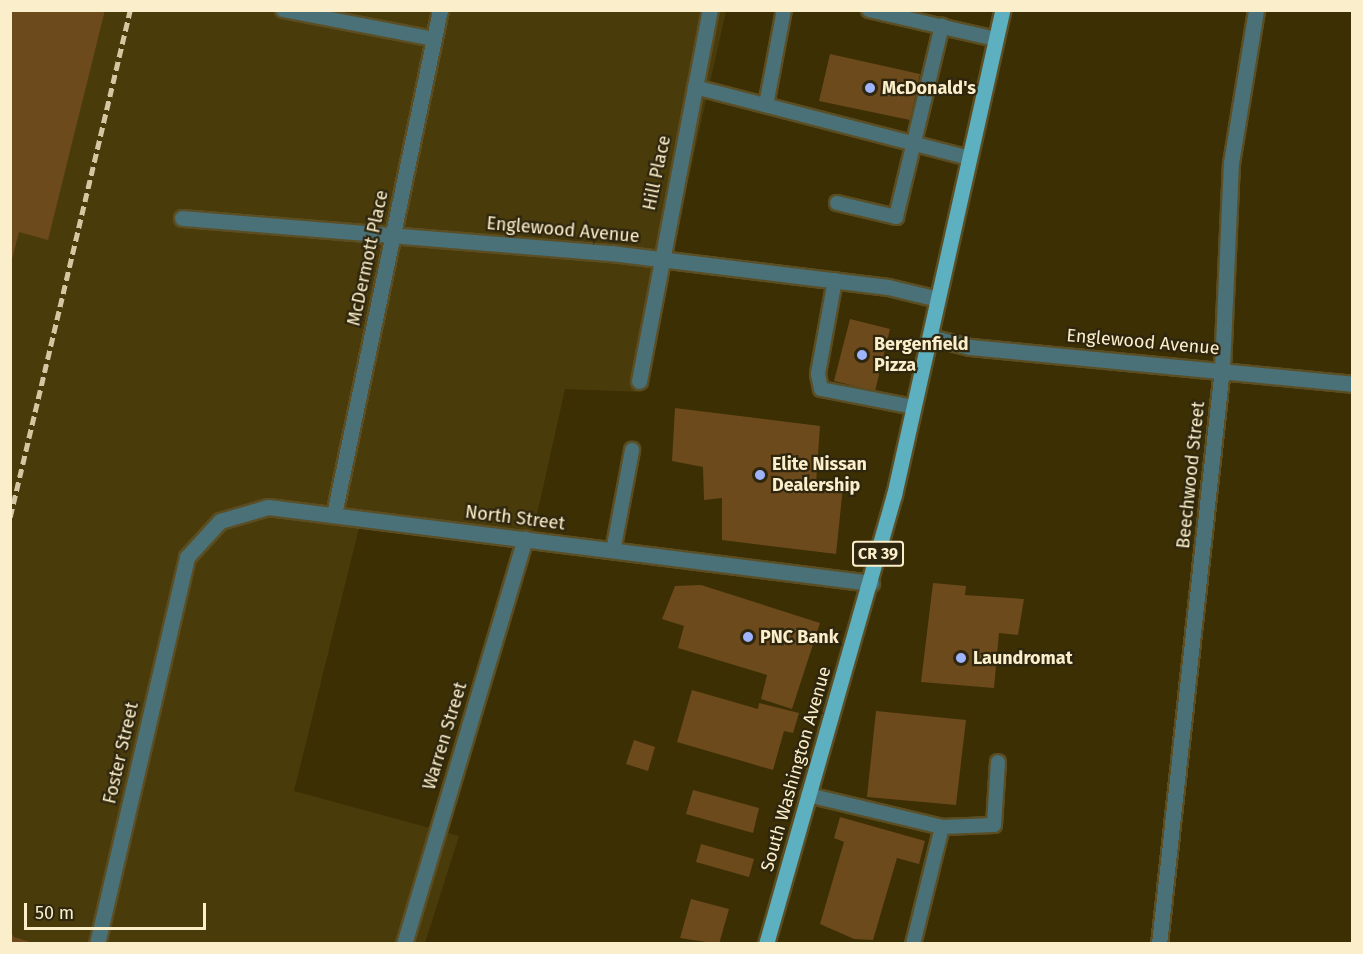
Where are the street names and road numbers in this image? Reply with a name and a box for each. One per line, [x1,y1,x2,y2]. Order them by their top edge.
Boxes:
street label: Hill Place [639,134,675,212]
street label: McDermott Place [343,188,393,328]
street label: Englewood Avenue [486,213,640,247]
street label: Englewood Avenue [1066,325,1220,359]
street label: Beechwood Street [1173,400,1209,550]
street label: North Street [464,501,566,535]
road number: CR 39 [851,541,905,567]
street label: South Washington Avenue [756,664,836,874]
street label: Warren Street [418,680,472,792]
street label: Foster Street [99,700,143,806]

